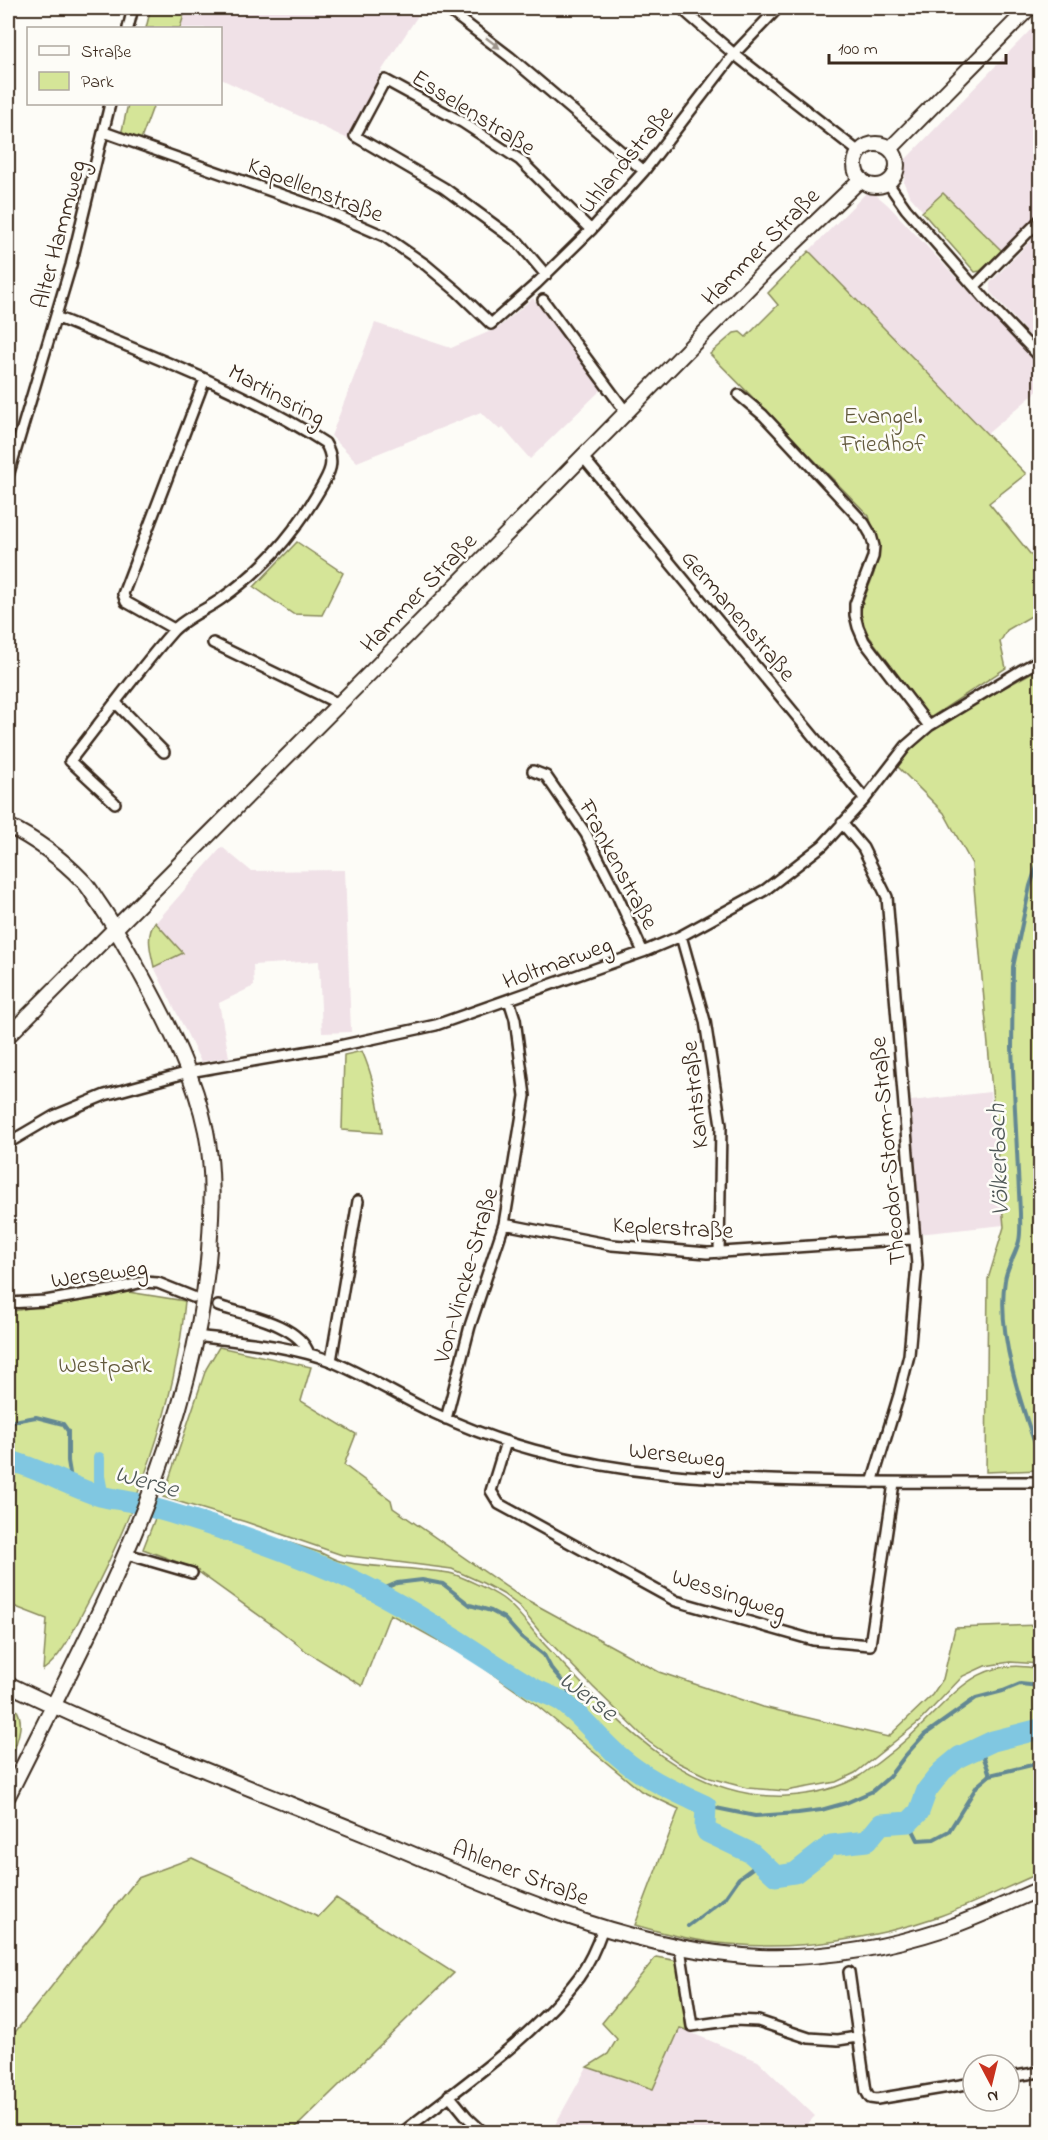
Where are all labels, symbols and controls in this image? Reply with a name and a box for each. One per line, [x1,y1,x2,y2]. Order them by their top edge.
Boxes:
legend [27,27,222,105]
scale bar [829,27,1006,65]
one-way arrow [485,37,500,49]
text: 100 m [838,37,878,63]
text: Straße [81,40,132,66]
street label: Esselenstraße [404,62,542,166]
text: Park [81,70,114,96]
street label: Uhlandstraße [571,98,683,223]
street label: Kapellenstraße [242,149,388,233]
street label: Alter Hammweg [24,156,97,313]
street label: Hammer Straße [694,180,829,315]
street label: Martinsring [221,356,331,436]
park label: Evangel. Friedhof [840,400,926,463]
street label: Hammer Straße [353,525,487,662]
street label: Germanenstraße [671,543,803,691]
street label: Frankenstraße [567,793,666,937]
street label: Holtmarweg [498,928,617,1000]
street label: Theodor-Storm-Straße [862,1035,917,1266]
street label: Kantstraße [673,1039,720,1151]
water label: Völkerbach [979,1103,1021,1217]
street label: Von-Vincke-Straße [425,1183,509,1369]
street label: Keplerstraße [612,1209,734,1250]
street label: Werseweg [49,1251,150,1300]
park label: Westpark [58,1349,152,1384]
street label: Werseweg [627,1434,727,1479]
water label: Werse [110,1456,184,1510]
street label: Wessingweg [667,1560,790,1630]
water label: Werse [550,1663,626,1733]
street label: Ahlener Straße [447,1832,594,1917]
north arrow [961,2053,1021,2113]
text: N [986,2083,999,2108]

